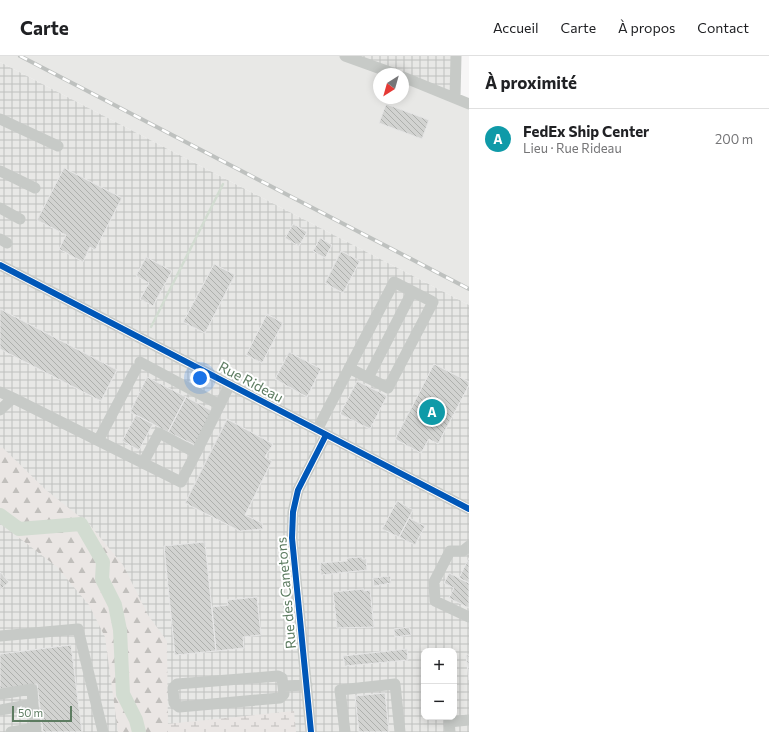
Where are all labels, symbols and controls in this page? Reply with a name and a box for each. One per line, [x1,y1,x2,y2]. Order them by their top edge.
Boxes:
text: Carte [20,16,69,39]
text: Accueil [493,19,539,36]
text: Carte [561,19,596,36]
text: À propos [618,19,675,36]
text: Contact [697,19,749,36]
north arrow [373,68,409,104]
text: À proximité [485,72,577,93]
text: FedEx Ship Center [523,122,649,140]
text: A [493,131,503,147]
text: 200 m [715,131,753,147]
text: Lieu · Rue Rideau [523,140,622,156]
street label: Rue Rideau [216,357,286,406]
your location [190,368,210,388]
pin: A [419,397,445,427]
street label: Rue des Canetons [272,536,299,650]
map controls [421,648,457,720]
button: + [421,648,457,684]
button: − [421,684,457,720]
scale bar [12,704,72,723]
text: 50 m [18,706,43,719]

